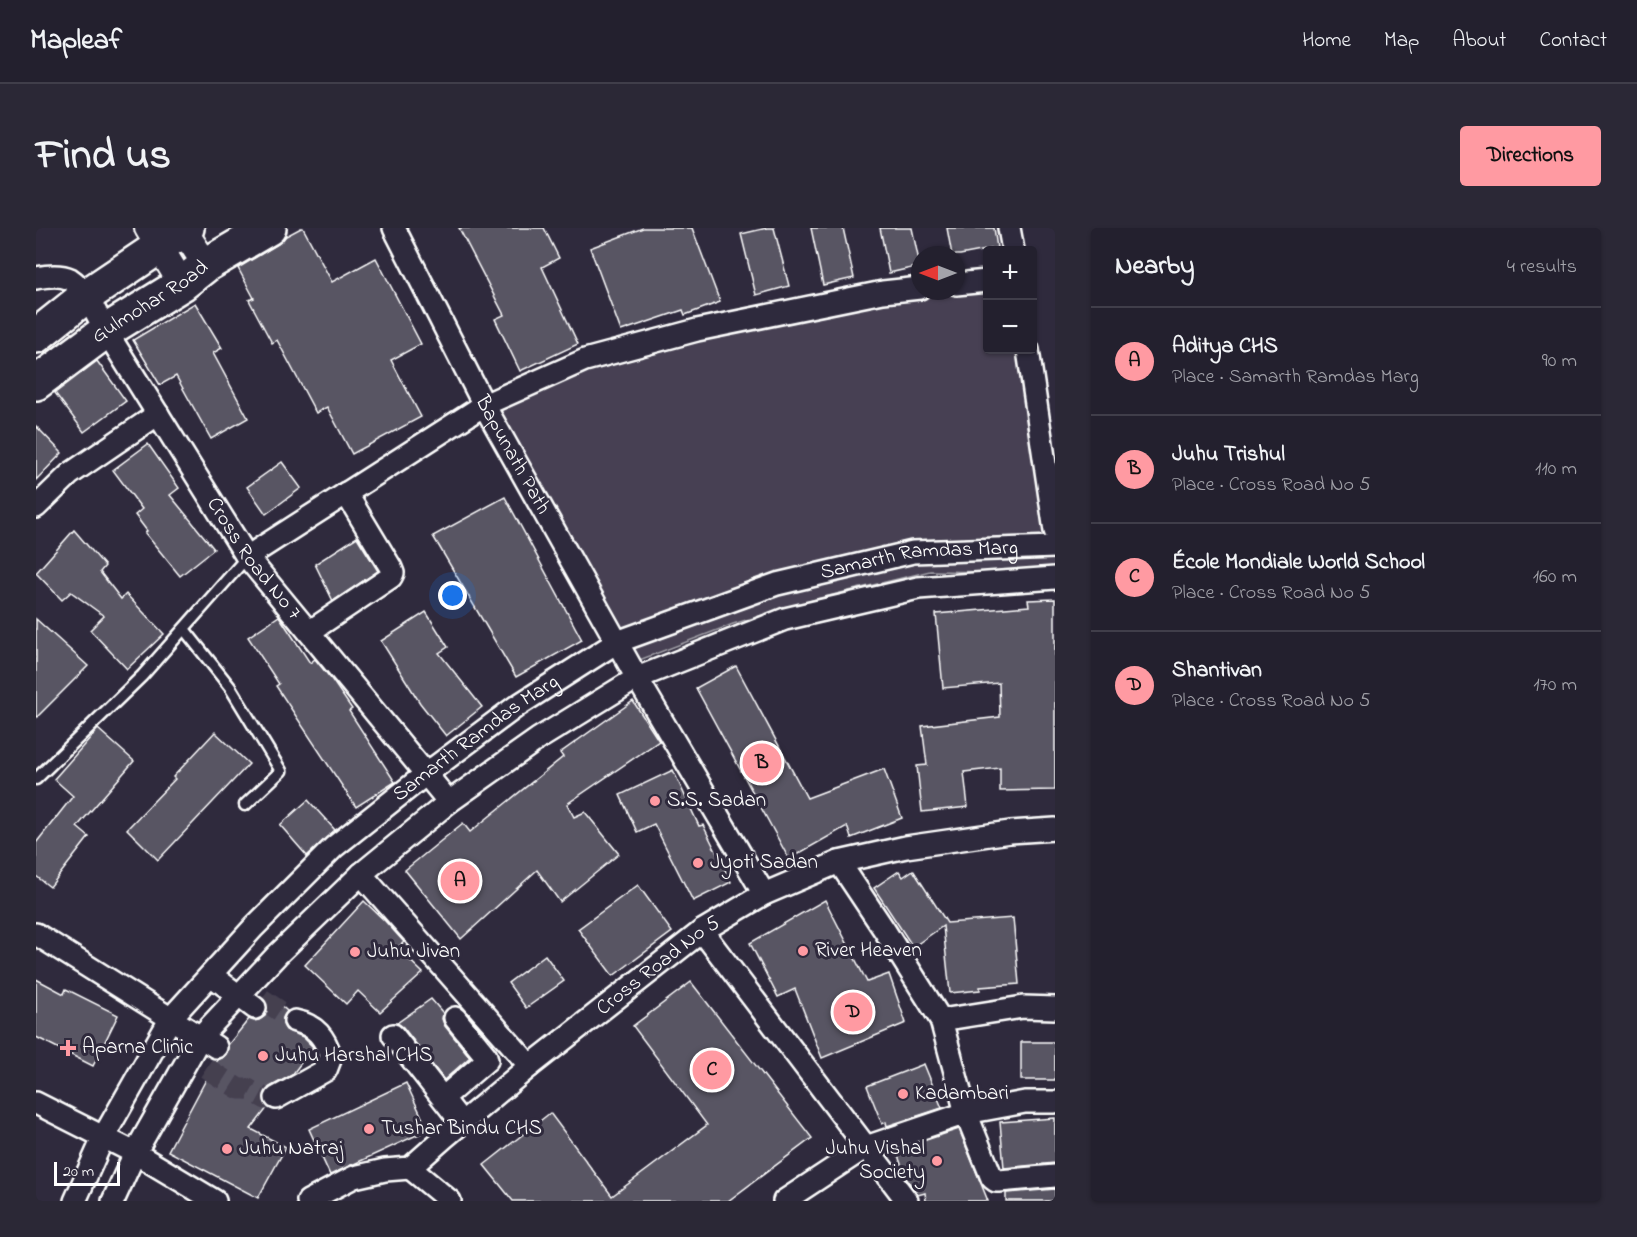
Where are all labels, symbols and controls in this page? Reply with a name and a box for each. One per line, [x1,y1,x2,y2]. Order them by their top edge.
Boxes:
text: Mapleaf [30,21,122,62]
text: Home [1302,26,1351,56]
text: Map [1384,26,1419,56]
text: About [1452,26,1506,56]
text: Contact [1539,26,1607,56]
text: Find us [36,126,171,187]
button: Directions [1460,126,1601,186]
north arrow [911,246,965,300]
map controls [983,246,1037,354]
button: + [983,246,1037,300]
text: Nearby [1115,248,1194,286]
street label: Gulmohar Road [86,253,215,352]
text: 4 results [1507,253,1577,282]
button: − [983,300,1037,354]
text: Aditya CHS [1172,331,1278,363]
text: A [1128,347,1141,376]
text: 90 m [1542,347,1577,376]
text: Place · Samarth Ramdas Marg [1172,363,1419,392]
street label: Bapunath Path [466,390,557,520]
text: Juhu Trishul [1172,439,1285,471]
text: B [1128,455,1141,484]
text: 110 m [1535,455,1577,484]
text: Place · Cross Road No 5 [1172,471,1370,500]
street label: Cross Road No 7 [198,492,308,627]
street label: Samarth Ramdas Marg [817,533,1019,588]
text: École Mondiale World School [1172,547,1425,579]
text: C [1129,563,1140,592]
text: 160 m [1533,563,1577,592]
text: Place · Cross Road No 5 [1172,579,1370,608]
your location [438,581,467,610]
text: Shantivan [1172,655,1262,687]
street label: Samarth Ramdas Marg [387,668,566,810]
text: D [1127,671,1142,700]
text: 170 m [1533,671,1577,700]
text: Place · Cross Road No 5 [1172,687,1370,716]
pin: B [742,740,782,786]
place label: S.S. Sadan [667,786,766,816]
marker: S.S. Sadan [648,794,662,808]
place label: Jyoti Sadan [710,848,818,880]
marker: Jyoti Sadan [691,856,705,870]
pin: A [440,858,480,904]
street label: Cross Road No 5 [590,909,726,1023]
place label: River Heaven [815,936,922,966]
place label: Juhu Jivan [367,937,460,967]
marker: River Heaven [796,944,810,958]
marker: Juhu Jivan [348,945,362,959]
pin: D [834,990,872,1034]
place label: Aparna Clinic [82,1033,194,1063]
marker: Aparna Clinic [59,1039,77,1057]
place label: Juhu Harshal CHS [275,1041,432,1071]
pin: C [692,1048,732,1092]
marker: Juhu Harshal CHS [256,1049,270,1063]
place label: Kadambari [915,1079,1009,1109]
marker: Kadambari [896,1087,910,1101]
place label: Tushar Bindu CHS [381,1114,542,1144]
marker: Tushar Bindu CHS [362,1122,376,1136]
place label: Juhu Natraj [239,1134,344,1164]
place label: Juhu Vishal Society [825,1134,925,1190]
marker: Juhu Natraj [220,1142,234,1156]
marker: Juhu Vishal Society [930,1154,944,1168]
scale bar [54,1159,120,1186]
text: 20 m [63,1160,94,1184]

